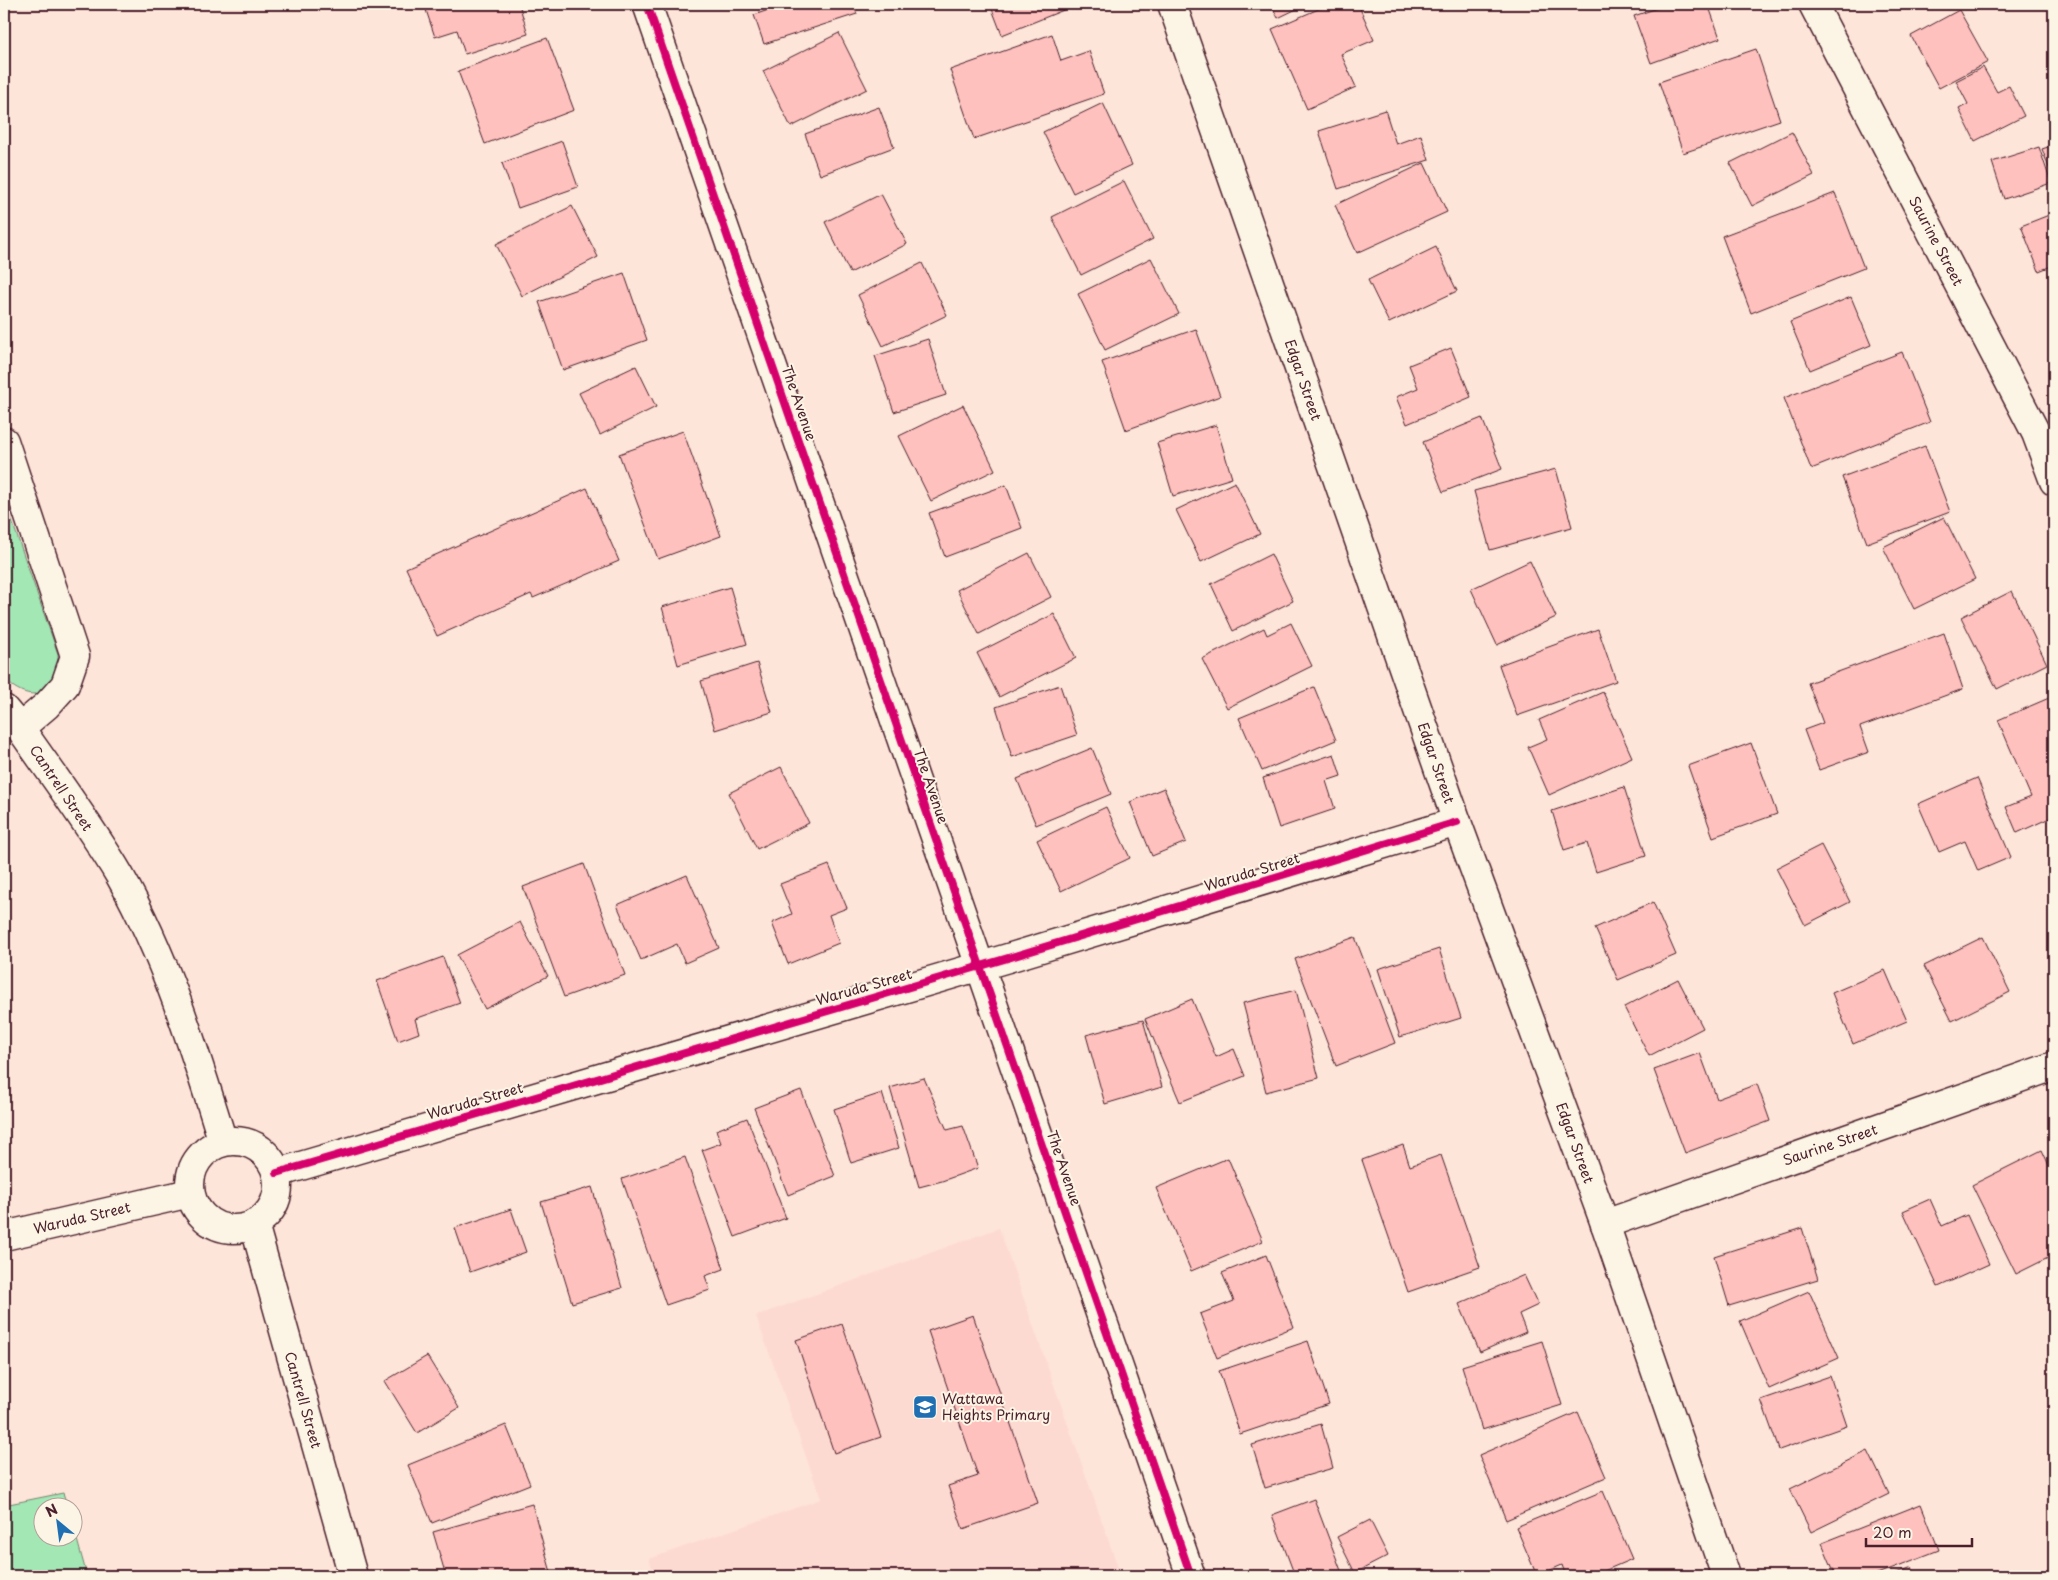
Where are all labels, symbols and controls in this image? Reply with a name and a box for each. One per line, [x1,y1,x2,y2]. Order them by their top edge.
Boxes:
street label: Saurine Street [1904,192,1969,290]
street label: Edgar Street [1280,336,1327,424]
street label: The Avenue [777,362,822,444]
street label: Edgar Street [1413,719,1460,807]
street label: Cantrell Street [25,740,98,835]
street label: The Avenue [909,745,954,827]
street label: Waruda Street [1201,847,1303,896]
street label: Waruda Street [813,963,915,1010]
street label: Waruda Street [424,1077,526,1124]
street label: Edgar Street [1551,1099,1600,1186]
street label: Saurine Street [1780,1118,1880,1171]
street label: The Avenue [1042,1127,1087,1209]
street label: Waruda Street [31,1196,133,1239]
street label: Cantrell Street [280,1349,327,1451]
place label: Wattawa Heights Primary [942,1388,1050,1425]
school or university icon: Wattawa Heights Primary [912,1394,938,1420]
north arrow [32,1498,82,1548]
text: N [42,1498,61,1522]
scale bar [1866,1515,1972,1547]
text: 20 m [1873,1520,1912,1543]

